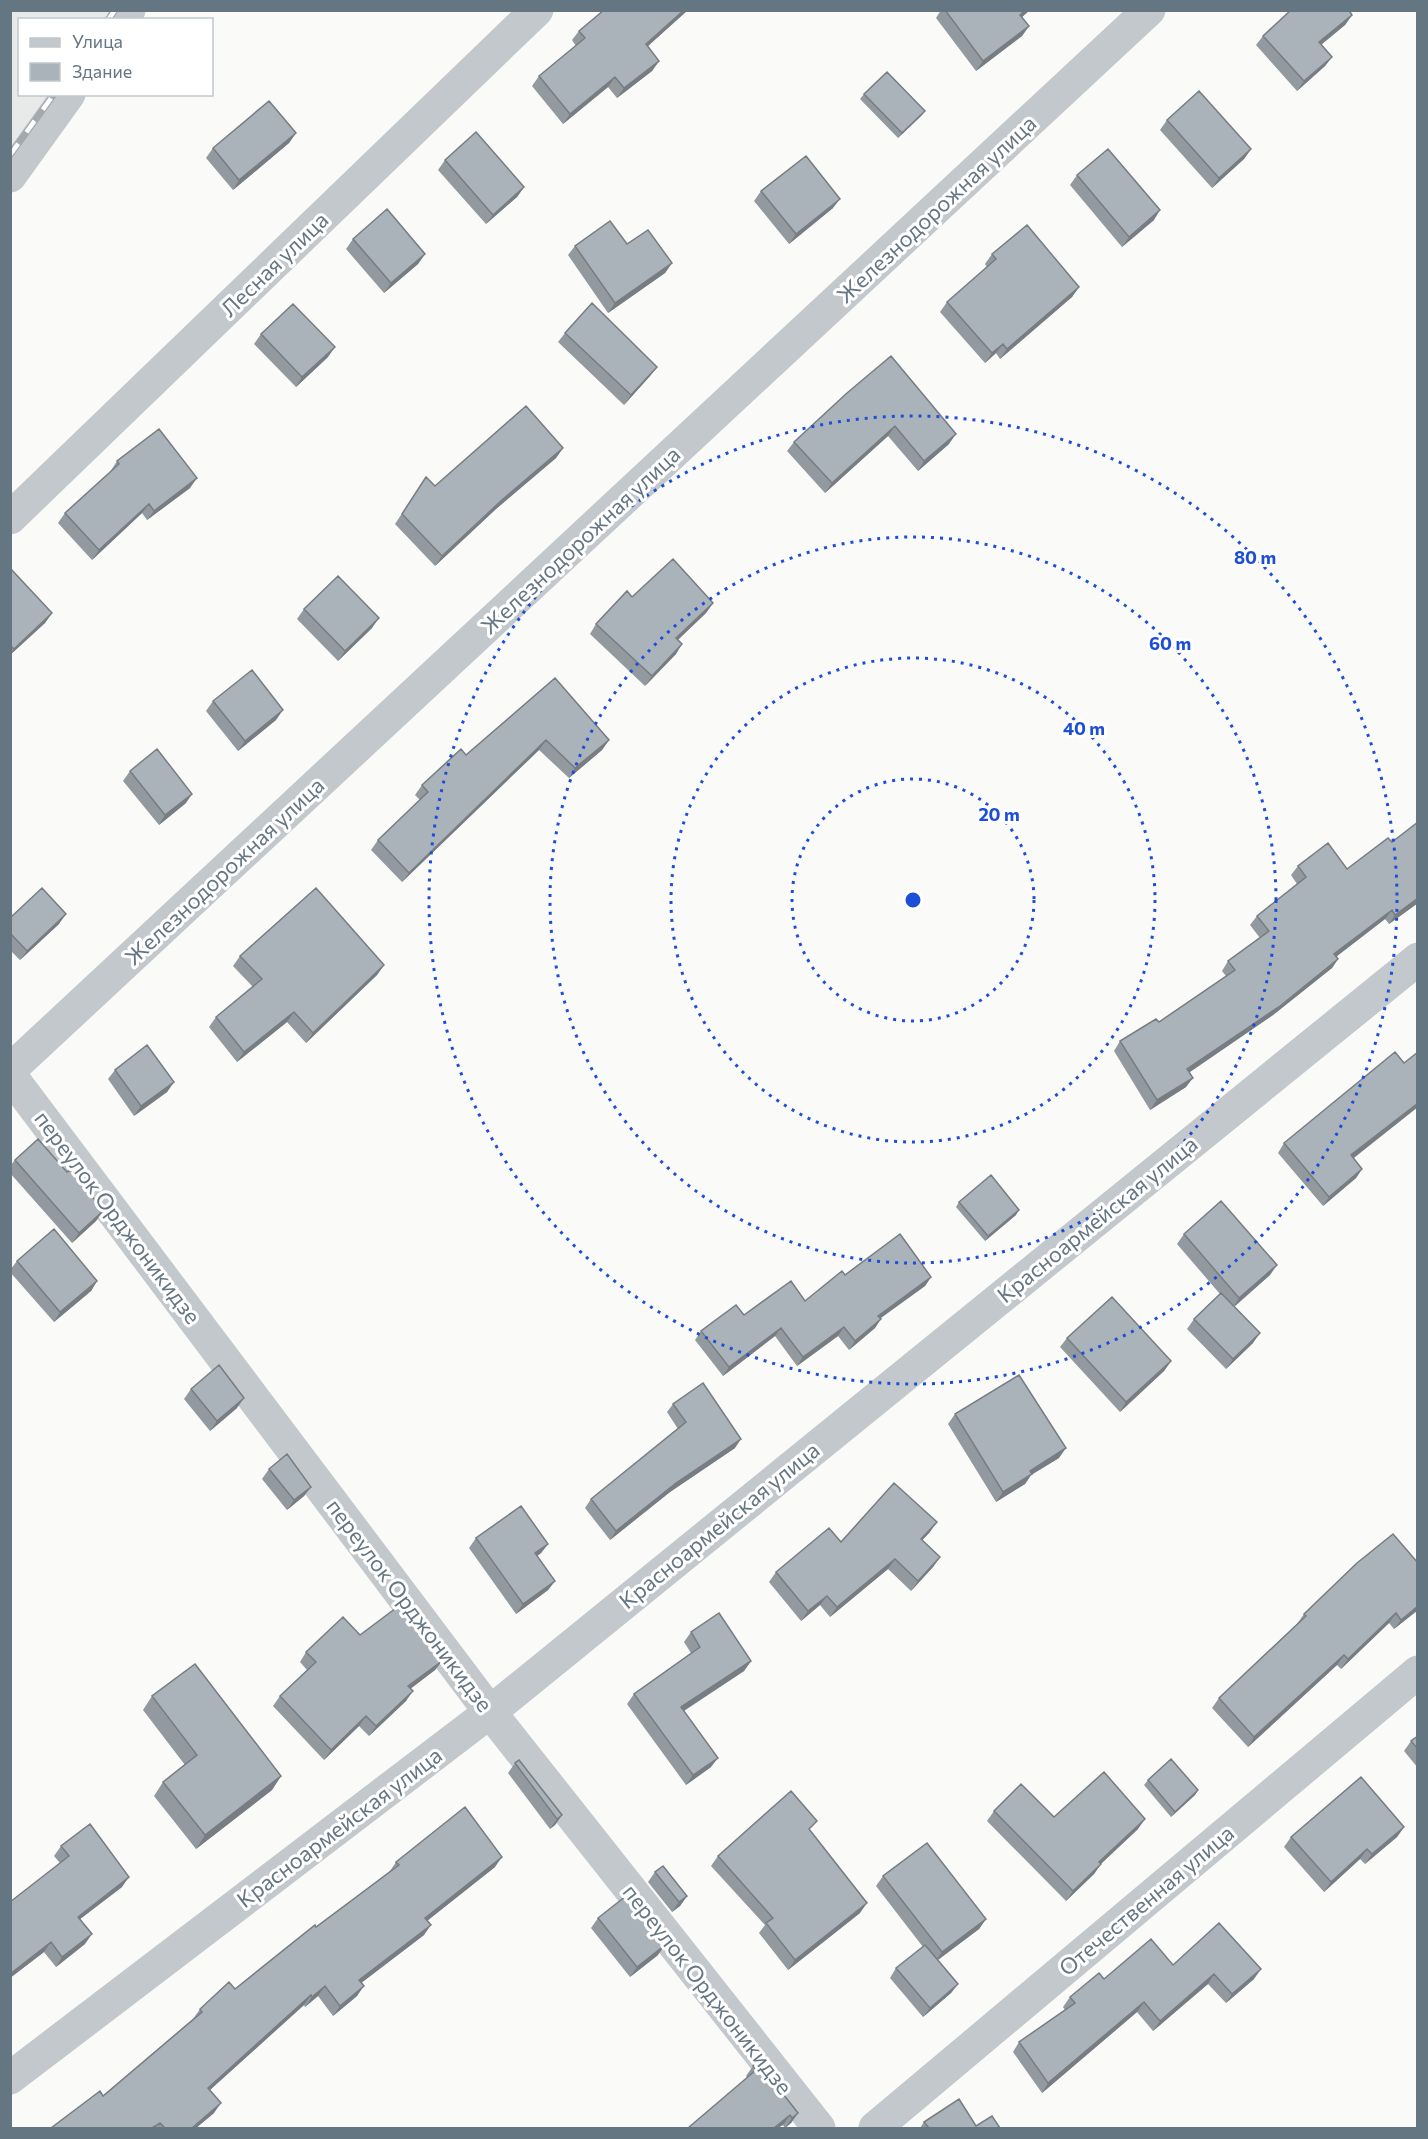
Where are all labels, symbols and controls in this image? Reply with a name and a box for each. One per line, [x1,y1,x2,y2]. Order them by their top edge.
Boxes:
legend [18,18,213,96]
text: Улица [72,30,123,52]
text: Здание [72,60,132,82]
street label: Железнодорожная улица [831,109,1041,309]
street label: Лесная улица [215,206,333,322]
street label: Железнодорожная улица [475,440,685,640]
text: 80 m [1234,546,1276,568]
text: 60 m [1149,632,1191,654]
text: 40 m [1063,717,1105,739]
street label: Железнодорожная улица [119,771,329,971]
text: 20 m [978,803,1020,825]
centre of rings [903,890,923,910]
street label: переулок Орджоникидзе [29,1105,207,1329]
street label: Красноармейская улица [991,1130,1203,1308]
street label: Красноармейская улица [613,1436,825,1614]
street label: переулок Орджоникидзе [321,1493,499,1717]
street label: Красноармейская улица [231,1741,447,1913]
street label: Отечественная улица [1053,1819,1239,1981]
street label: переулок Орджоникидзе [618,1879,798,2099]

